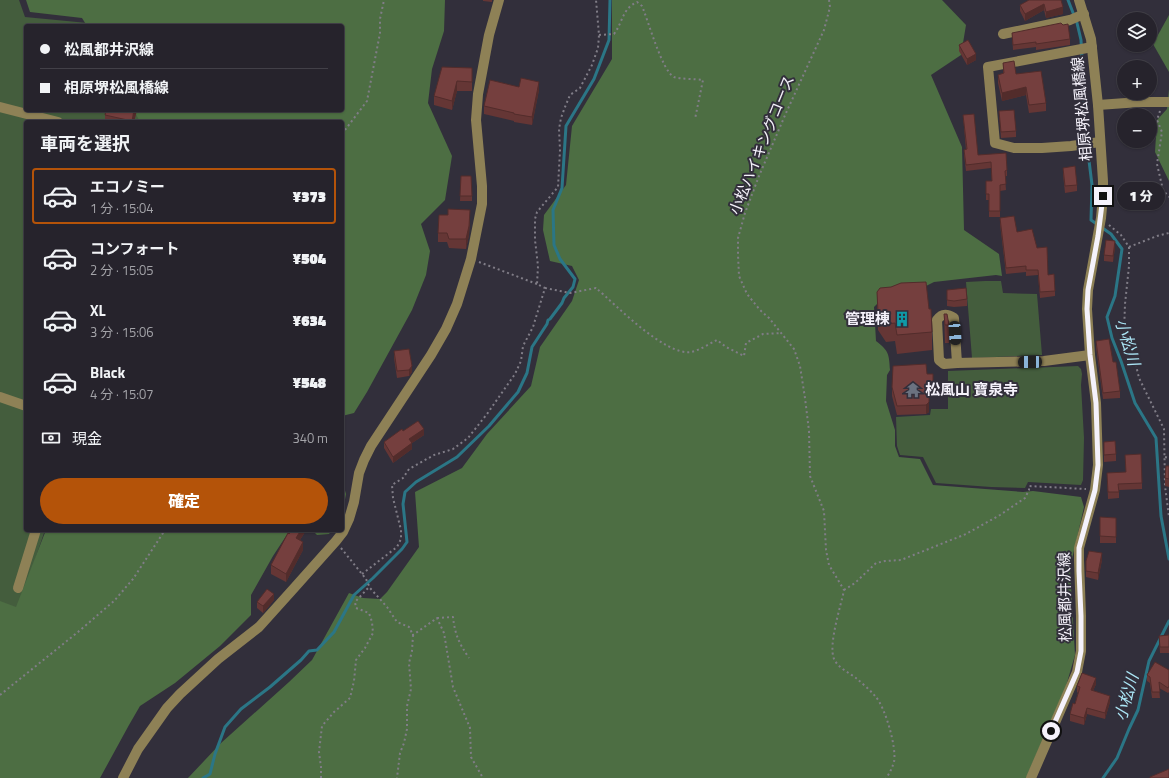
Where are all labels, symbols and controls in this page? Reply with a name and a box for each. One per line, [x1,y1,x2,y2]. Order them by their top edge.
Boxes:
map controls [1117,12,1157,148]
button: layers [1117,12,1157,52]
text: 松風都井沢線 [64,38,154,61]
street label: 相原堺松風橋線 [1065,56,1098,162]
button: + [1117,60,1157,100]
street label: 小松ハイキングコース [723,72,800,218]
text: 相原堺松風橋線 [64,76,169,99]
button: − [1117,108,1157,148]
text: 車両を選択 [40,130,130,157]
text: エコノミー [90,175,165,198]
icon: car [42,178,78,214]
callout: 1 分 [1117,182,1165,210]
text: ¥373 [293,185,326,208]
text: 1 分 [1130,186,1152,206]
route end [1094,187,1112,205]
text: 1 分 · 15:04 [90,198,154,218]
text: コンフォート [90,237,180,260]
icon: car [42,240,78,276]
text: ¥504 [293,247,326,270]
text: 2 分 · 15:05 [90,260,154,280]
text: XL [90,299,106,322]
icon: car [42,302,78,338]
place label: 管理棟 [845,307,890,330]
text: ¥634 [293,309,326,332]
building icon: 管理棟 [893,310,911,328]
water label: 小松川 [1110,316,1147,370]
car [948,321,962,345]
text: 3 分 · 15:06 [90,322,154,342]
car [1018,356,1042,368]
text: Black [90,361,125,384]
icon: car [42,364,78,400]
text: ¥548 [293,371,326,394]
place label: 松風山 寶泉寺 [925,378,1018,401]
temple icon: 松風山 寶泉寺 [904,381,922,399]
text: 4 分 · 15:07 [90,384,154,404]
icon: cash [40,427,62,449]
text: 現金 [72,427,102,450]
text: 340 m [292,428,328,448]
button: 確定 [40,478,328,524]
street label: 松風都井沢線 [1052,552,1077,642]
water label: 小松川 [1108,669,1145,723]
route start [1042,722,1060,740]

